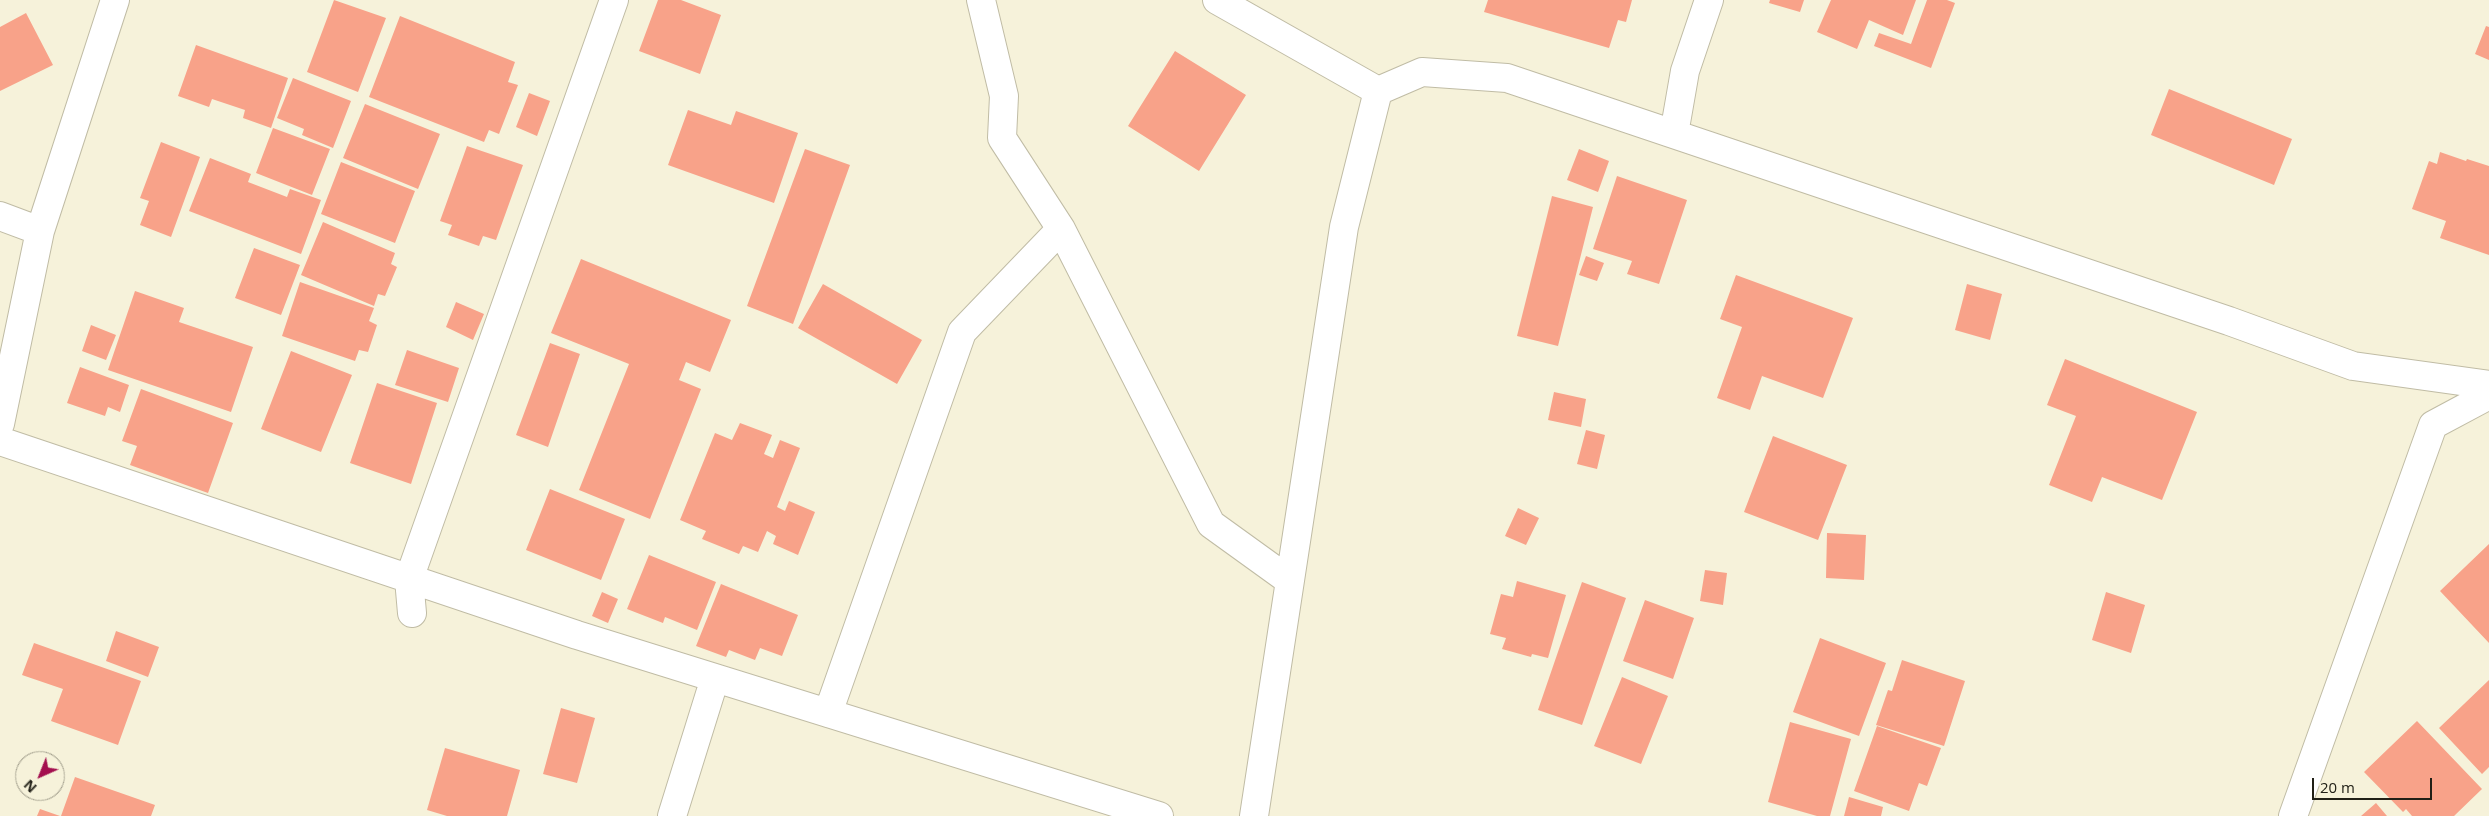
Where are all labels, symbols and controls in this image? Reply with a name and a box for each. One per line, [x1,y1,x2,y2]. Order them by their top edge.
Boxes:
north arrow [15,751,65,801]
scale bar [2314,768,2434,800]
text: N [19,776,41,797]
text: 20 m [2320,777,2355,797]

